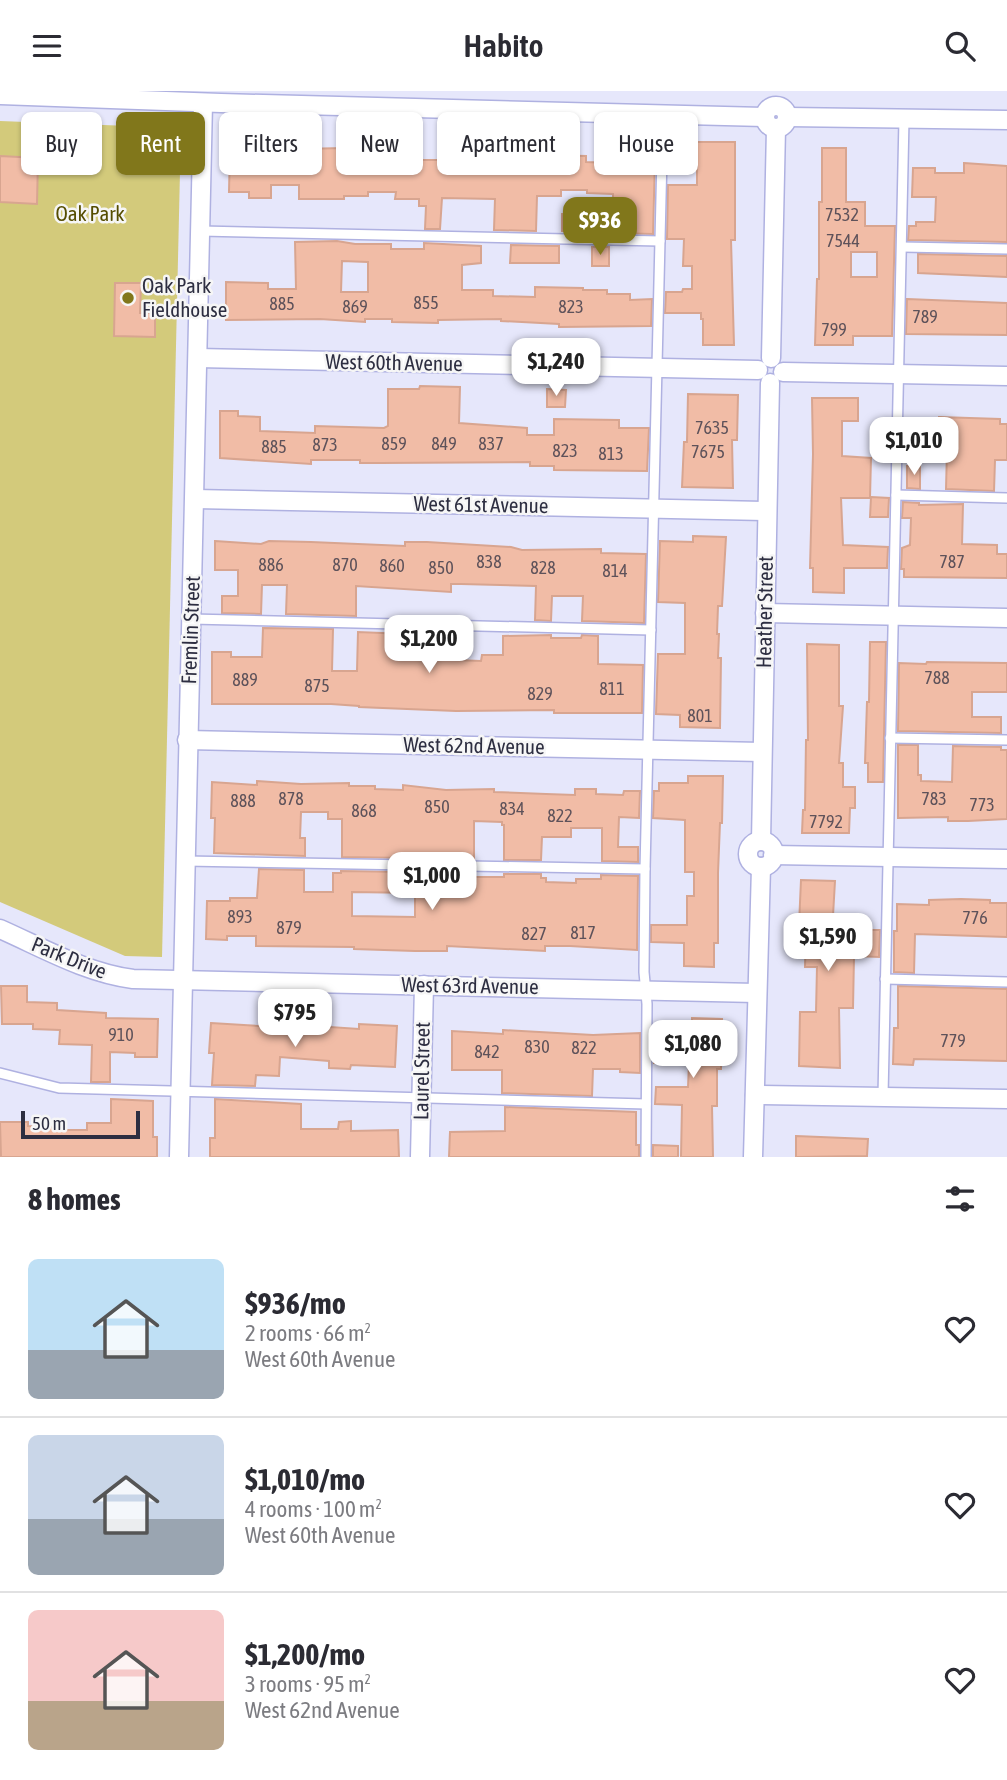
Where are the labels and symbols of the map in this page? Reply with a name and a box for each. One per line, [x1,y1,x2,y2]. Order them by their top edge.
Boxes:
pin: $936 [559,197,641,257]
park label: Oak Park [55,201,125,225]
house number: 7532 [825,204,859,225]
house number: 7544 [826,230,860,251]
place label: Oak Park Fieldhouse [142,273,227,321]
marker: Oak Park Fieldhouse [120,290,136,306]
house number: 855 [413,292,439,313]
house number: 885 [269,293,295,314]
house number: 869 [342,296,368,317]
house number: 823 [558,296,584,317]
house number: 789 [912,306,938,327]
house number: 799 [821,319,847,340]
pin: $1,240 [499,338,613,398]
street label: West 60th Avenue [325,349,463,375]
house number: 7635 [695,417,729,438]
pin: $1,010 [857,417,971,477]
house number: 859 [381,433,407,454]
house number: 849 [431,433,457,454]
house number: 837 [478,433,504,454]
house number: 873 [312,434,338,455]
house number: 885 [261,436,287,457]
house number: 823 [552,440,578,461]
house number: 7675 [691,441,725,462]
house number: 813 [598,443,624,464]
street label: West 61st Avenue [413,491,549,517]
house number: 838 [476,551,502,572]
house number: 787 [939,551,965,572]
house number: 886 [258,554,284,575]
house number: 870 [332,554,358,575]
house number: 860 [379,555,405,576]
street label: Heather Street [751,556,777,668]
house number: 850 [428,557,454,578]
house number: 828 [530,557,556,578]
house number: 814 [602,560,628,581]
street label: Fremlin Street [176,575,204,685]
pin: $1,200 [372,615,486,675]
house number: 788 [924,667,950,688]
house number: 889 [232,669,258,690]
house number: 875 [304,675,330,696]
house number: 811 [599,678,625,699]
house number: 829 [527,683,553,704]
house number: 801 [687,705,713,726]
street label: West 62nd Avenue [403,732,545,758]
house number: 878 [278,788,304,809]
house number: 783 [921,788,947,809]
house number: 888 [230,790,256,811]
house number: 773 [969,794,995,815]
house number: 850 [424,796,450,817]
house number: 834 [499,798,525,819]
house number: 868 [351,800,377,821]
house number: 822 [547,805,573,826]
house number: 7792 [809,811,843,832]
pin: $1,000 [375,853,489,912]
house number: 893 [227,906,253,927]
house number: 776 [962,907,988,928]
pin: $1,590 [771,913,885,973]
house number: 879 [276,917,302,938]
house number: 817 [570,922,596,943]
house number: 827 [521,923,547,944]
street label: Park Drive [28,931,110,983]
street label: West 63rd Avenue [401,972,539,998]
pin: $795 [254,989,336,1049]
pin: $1,080 [636,1021,750,1080]
street label: Laurel Street [408,1022,434,1120]
house number: 910 [108,1024,134,1045]
house number: 779 [940,1030,966,1051]
house number: 830 [524,1036,550,1057]
house number: 822 [571,1037,597,1058]
house number: 842 [474,1041,500,1062]
scale bar [21,1108,140,1140]

